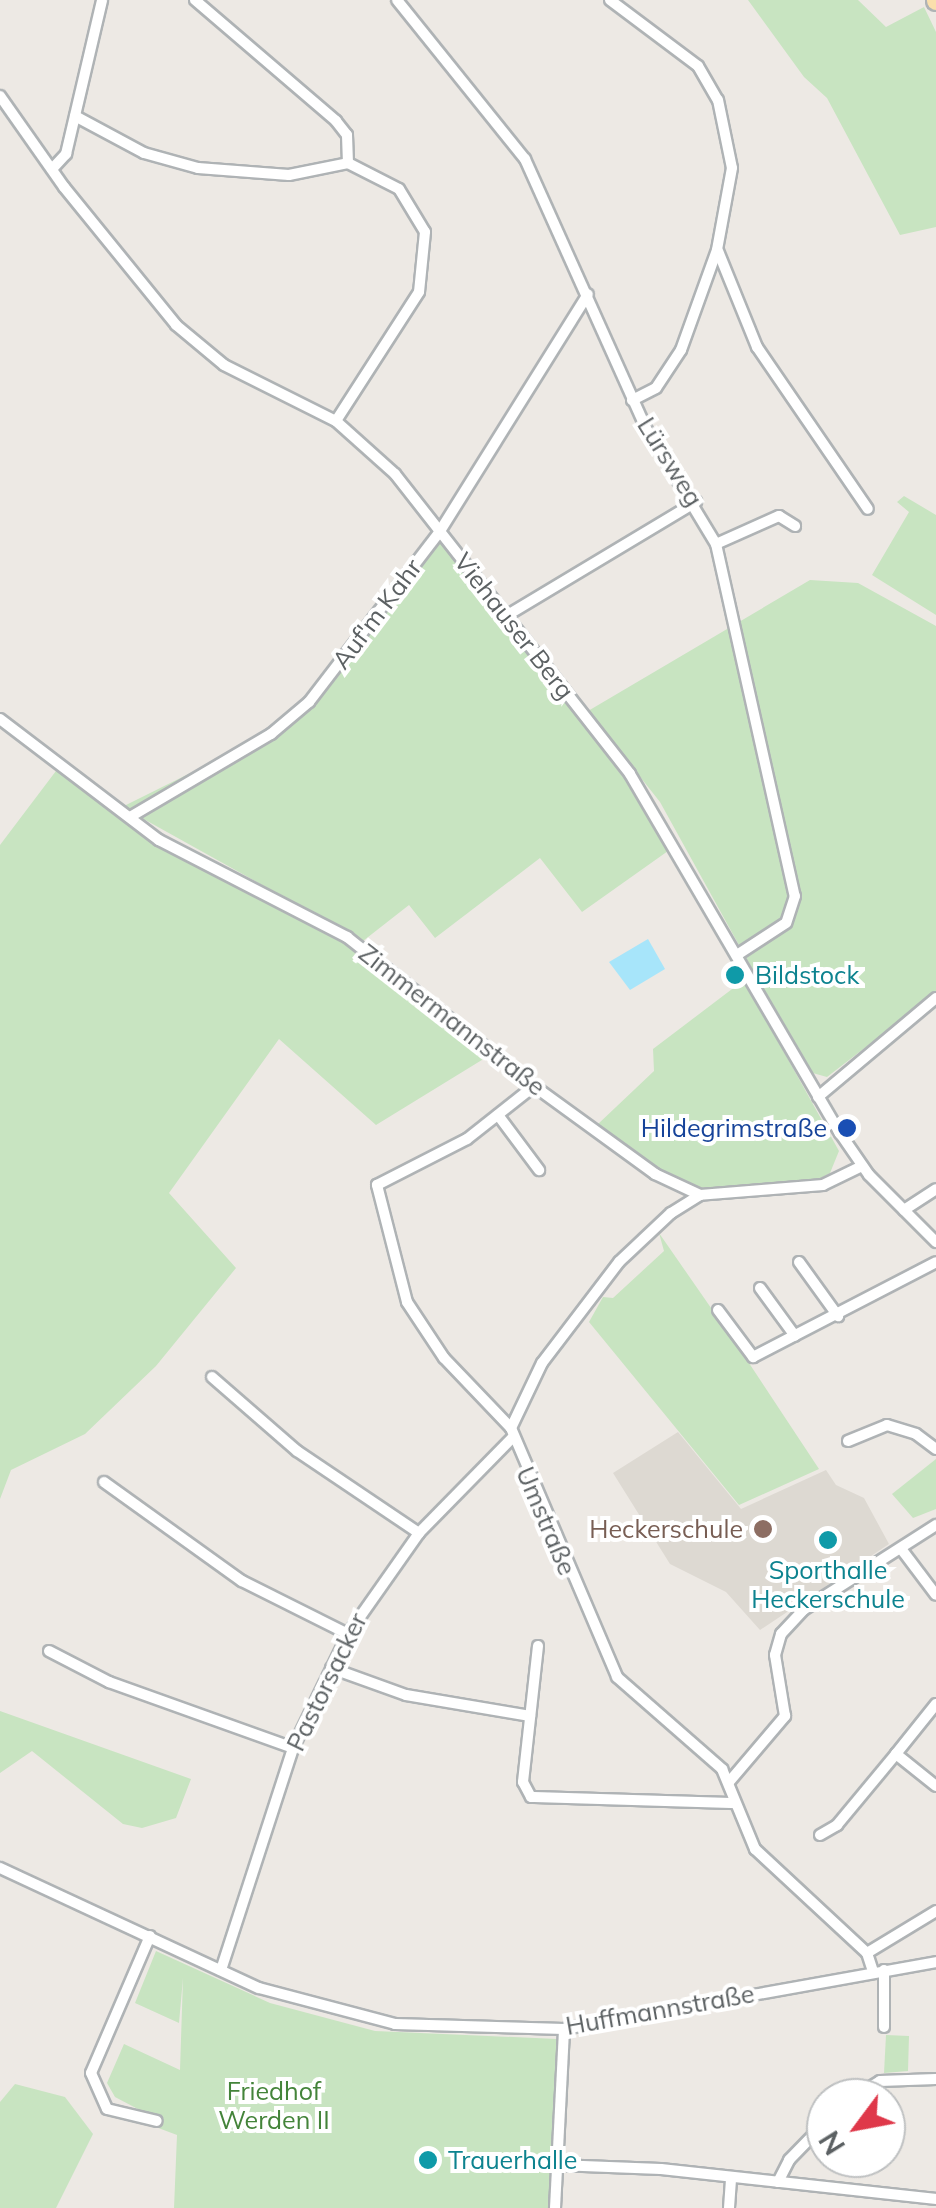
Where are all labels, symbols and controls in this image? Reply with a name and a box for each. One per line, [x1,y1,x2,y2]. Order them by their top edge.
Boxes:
street label: Lürsweg [631,412,709,512]
street label: Viehauser Berg [448,547,580,705]
street label: Auf'm Kahr [326,553,428,675]
street label: Zimmermannstraße [353,938,551,1102]
place label: Bildstock [755,960,859,990]
marker: Bildstock [724,964,746,986]
place label: Hildegrimstraße [641,1113,827,1143]
marker: Hildegrimstraße [836,1117,858,1139]
street label: Umstraße [510,1462,582,1580]
place label: Heckerschule [589,1514,743,1544]
marker: Heckerschule [752,1518,774,1540]
marker: Sporthalle Heckerschule [817,1529,839,1551]
place label: Sporthalle Heckerschule [751,1556,905,1615]
street label: Pastorsacker [281,1608,373,1756]
street label: Huffmannstraße [563,1979,757,2041]
park label: Friedhof Werden II [218,2077,330,2136]
north arrow [806,2078,906,2178]
text: N [811,2125,852,2161]
place label: Trauerhalle [448,2145,577,2175]
marker: Trauerhalle [417,2149,439,2171]

